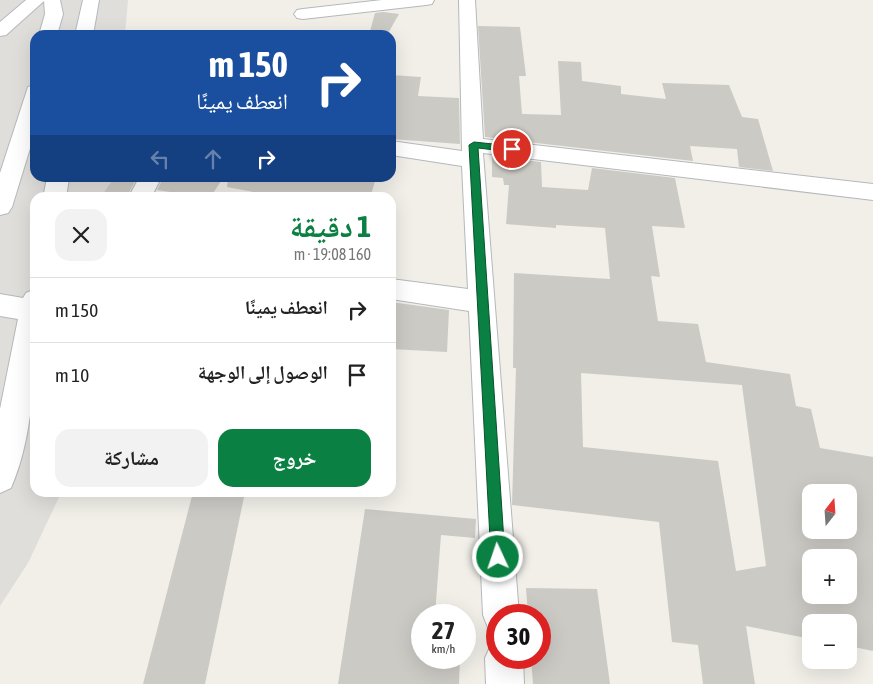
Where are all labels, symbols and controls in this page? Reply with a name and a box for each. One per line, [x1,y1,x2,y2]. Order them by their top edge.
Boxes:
text: 150 m [209,44,288,84]
icon: right [306,50,371,115]
text: انعطف يمينًا [196,88,288,114]
pin [491,128,533,170]
icon: arrive [498,135,526,163]
icon: left [146,145,174,173]
icon: ahead [199,145,227,173]
icon: right [252,145,280,173]
button: close [55,209,107,261]
text: 1 دقيقة [290,209,371,243]
text: 160 m · 19:08 [294,245,371,263]
text: انعطف يمينًا [245,296,328,318]
icon: right [343,296,371,324]
text: 150 m [55,299,98,321]
text: الوصول إلى الوجهة [198,361,328,383]
icon: arrive [343,361,371,389]
text: 10 m [55,364,89,386]
button: مشاركة [55,429,208,487]
button: خروج [218,429,371,487]
north arrow [802,484,858,539]
map controls [802,484,857,669]
position arrow [471,530,523,582]
button: + [802,549,857,604]
speed limit sign: 30 [486,604,551,669]
button: − [802,614,857,669]
text: 27 [432,616,455,644]
text: km/h [432,642,455,656]

